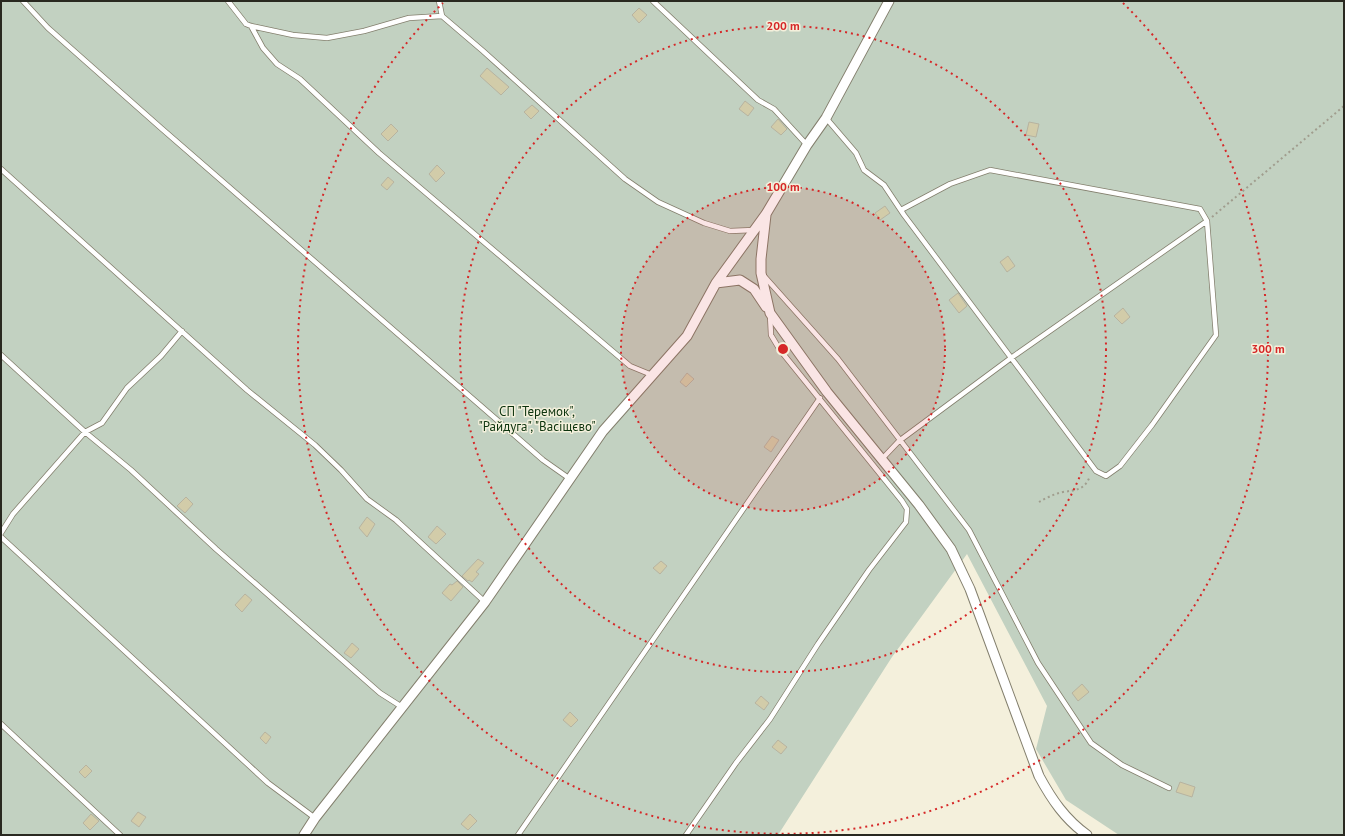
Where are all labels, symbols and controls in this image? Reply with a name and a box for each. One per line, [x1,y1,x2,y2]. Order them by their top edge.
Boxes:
text: 200 m [766,18,800,33]
text: 100 m [766,179,800,194]
text: 300 m [1251,341,1285,356]
centre of rings [776,342,790,356]
park label: СП "Теремок", "Райдуга", "Васіщєво" [478,403,596,435]

